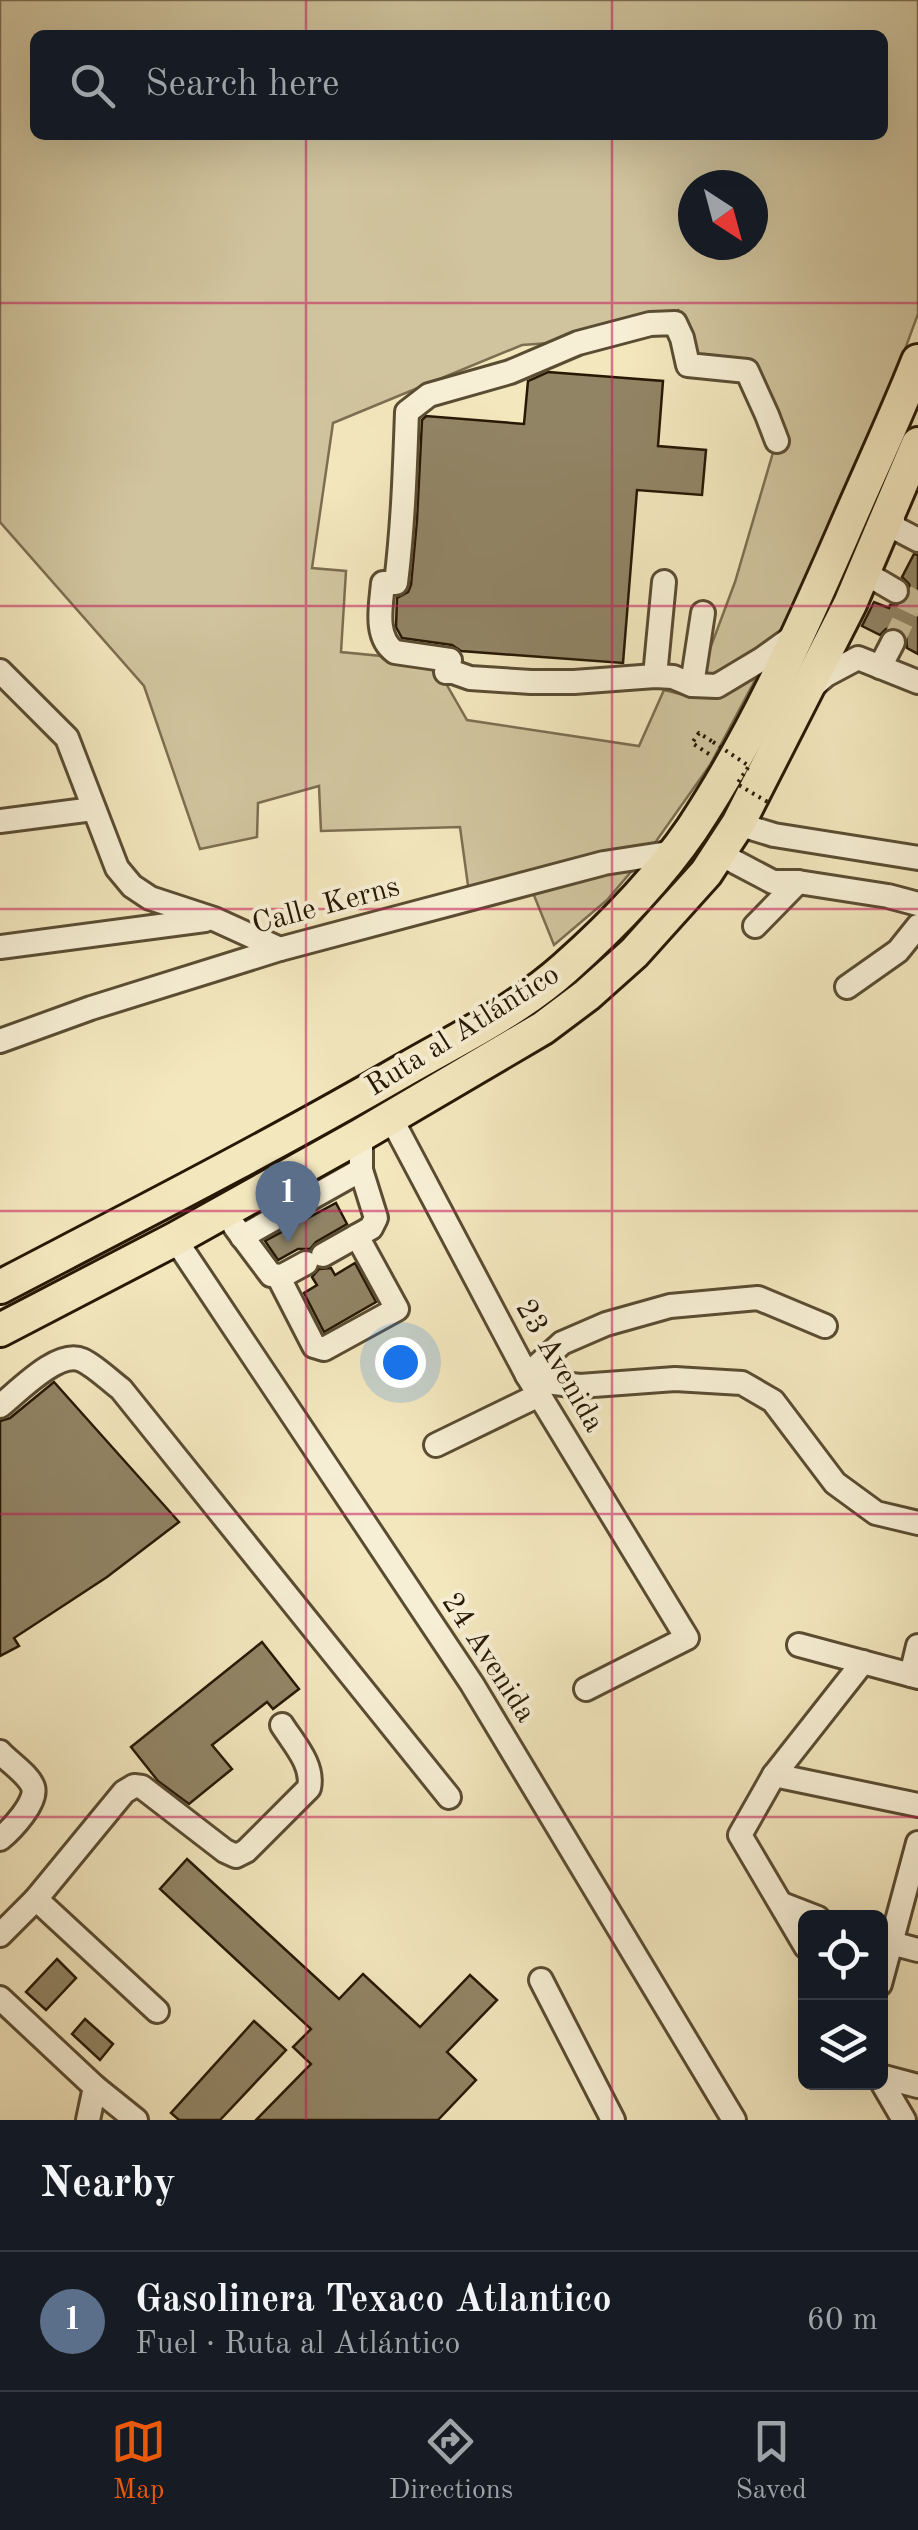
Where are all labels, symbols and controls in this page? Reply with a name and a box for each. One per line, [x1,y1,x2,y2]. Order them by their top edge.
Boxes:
search box [30,30,888,140]
icon: search [65,58,120,113]
text: Search here [145,66,340,104]
north arrow [678,170,768,260]
street label: Calle Kerns [249,872,403,940]
street label: Ruta al Atlántico [361,960,565,1102]
pin: 1 [256,1160,320,1243]
street label: 23 Avenida [509,1295,609,1437]
your location [375,1337,426,1388]
street label: 24 Avenida [435,1588,541,1728]
map controls [798,1910,888,2090]
button: locate [798,1910,888,2000]
button: layers [798,2000,888,2090]
text: Nearby [40,2164,176,2206]
text: Gasolinera Texaco Atlantico [135,2282,612,2320]
text: 1 [63,2305,82,2337]
text: 60 m [807,2305,878,2337]
text: Fuel · Ruta al Atlántico [135,2329,460,2361]
tab: Map [111,2414,166,2509]
tab: Directions [389,2414,513,2509]
tab: Saved [735,2414,807,2509]

